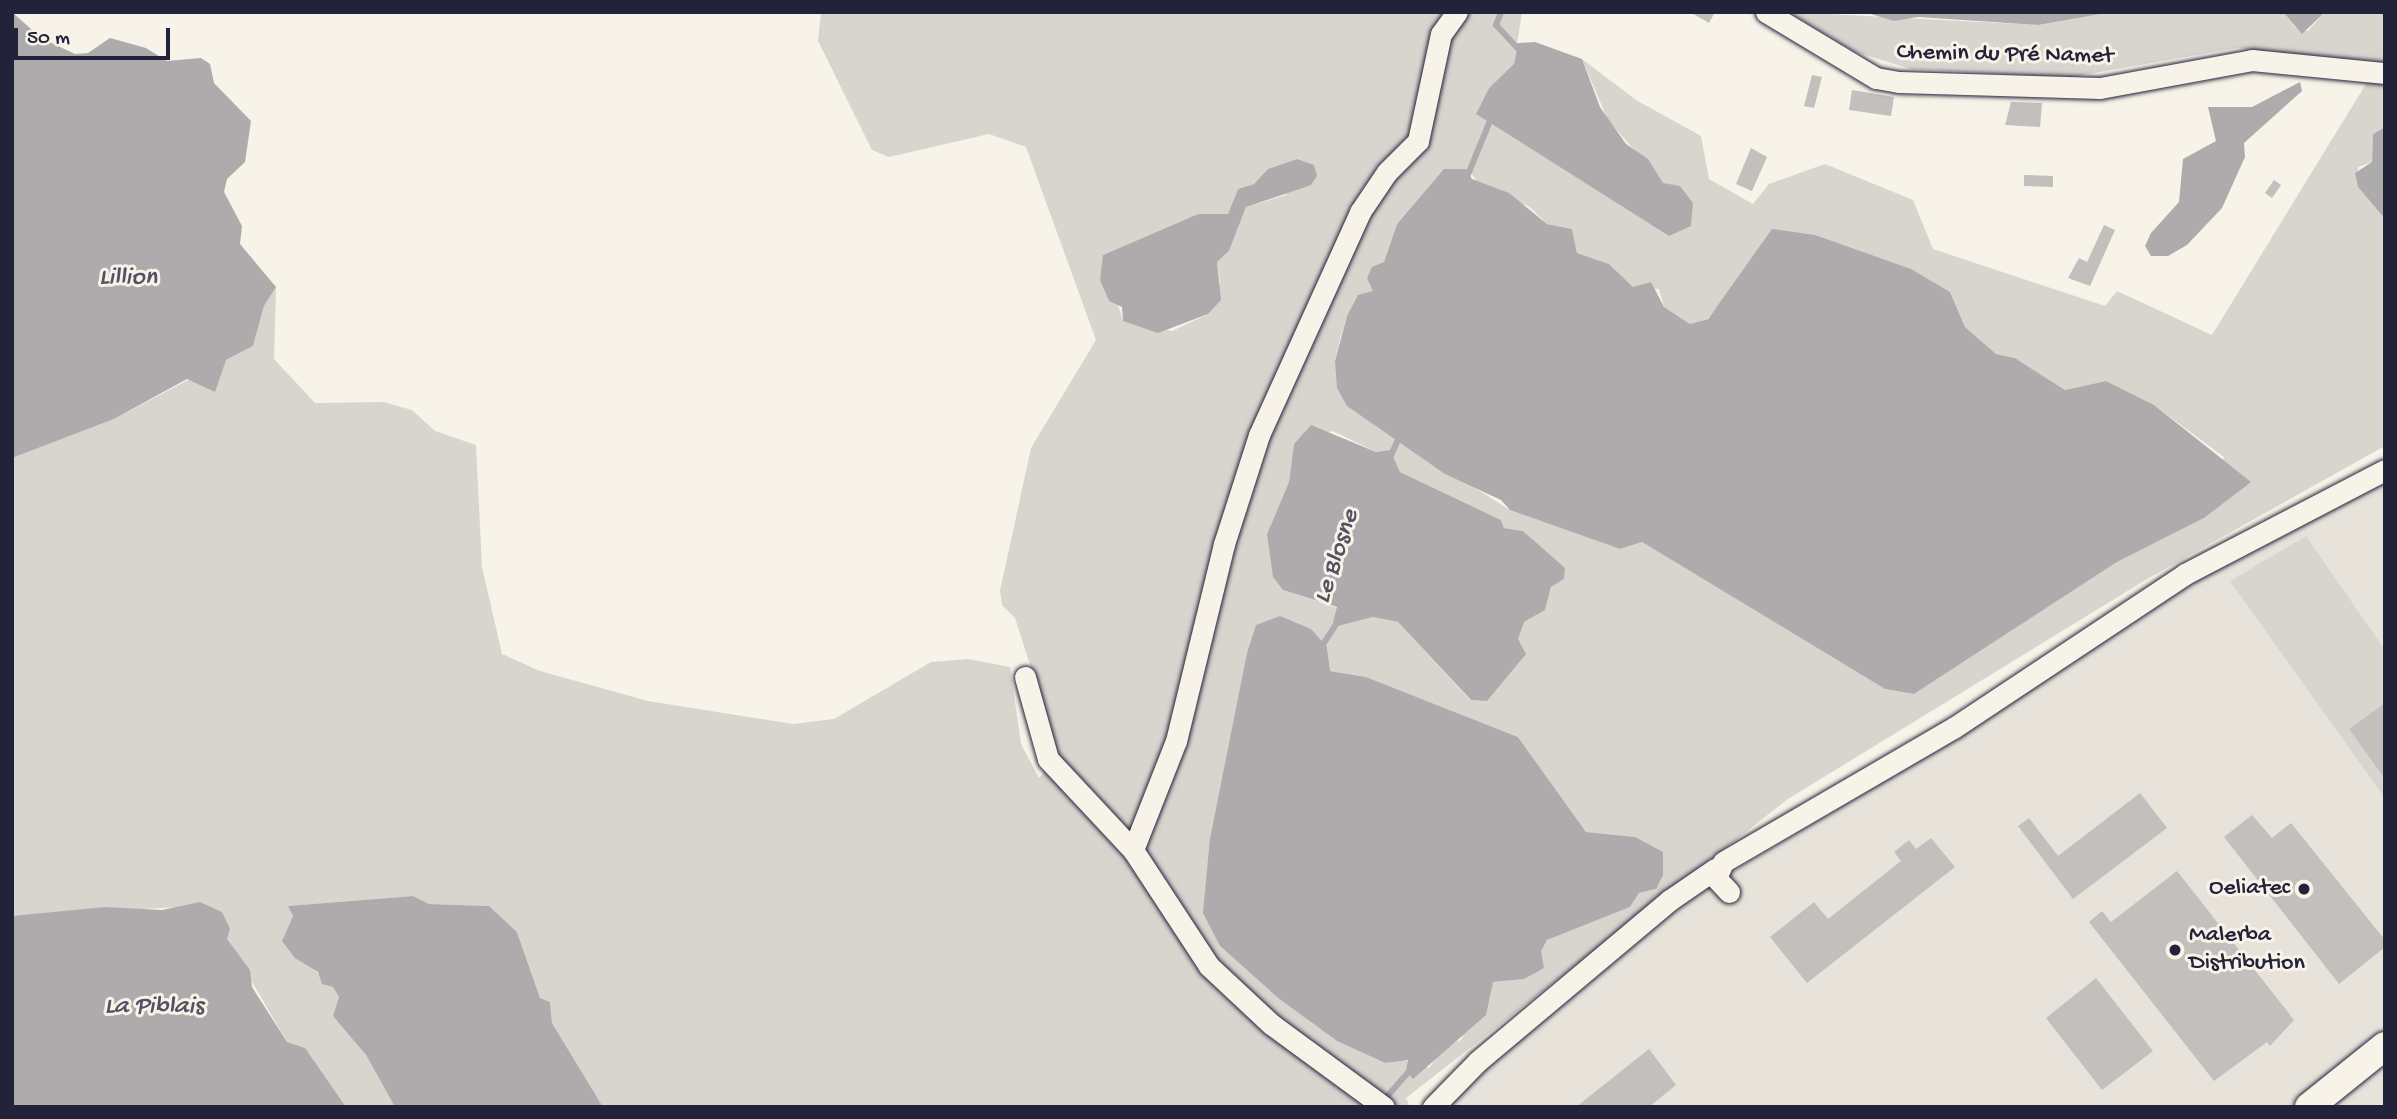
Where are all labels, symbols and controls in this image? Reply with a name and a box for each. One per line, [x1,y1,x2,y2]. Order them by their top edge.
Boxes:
scale bar [18,14,173,58]
text: 50 m [27,27,70,52]
street label: Chemin du Pré Namet [1896,39,2114,71]
water label: Lillion [99,263,157,295]
water label: Le Blosne [1308,506,1368,608]
place label: Oeliatec [2209,875,2290,903]
marker: Oeliatec [2296,881,2312,897]
place label: Malerba Distribution [2189,922,2305,978]
marker: Malerba Distribution [2167,942,2183,958]
water label: La Piblais [104,992,204,1024]

